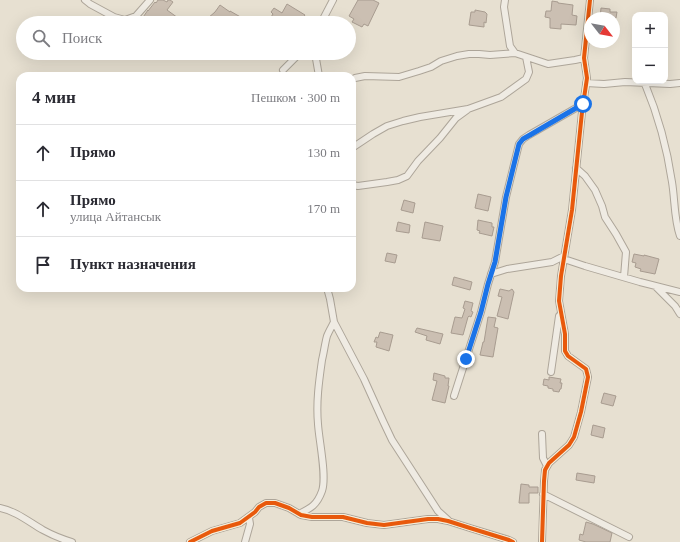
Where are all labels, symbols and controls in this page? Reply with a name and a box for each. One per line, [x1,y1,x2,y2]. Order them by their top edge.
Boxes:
north arrow [584,12,620,48]
map controls [632,12,668,84]
button: + [632,12,668,48]
search box [16,16,356,60]
icon: search [30,27,52,49]
text: Поиск [62,30,102,46]
button: − [632,48,668,84]
text: 4 мин [32,88,76,107]
text: Пешком · 300 m [251,90,340,105]
route start [574,95,592,113]
icon: ahead [32,142,54,164]
text: Прямо [70,144,116,160]
text: 130 m [307,145,340,160]
text: Прямо [70,192,116,208]
icon: ahead [32,198,54,220]
text: 170 m [307,201,340,216]
text: улица Айтансык [70,209,161,224]
icon: arrive [32,254,54,276]
text: Пункт назначения [70,256,196,272]
route end [457,350,475,368]

